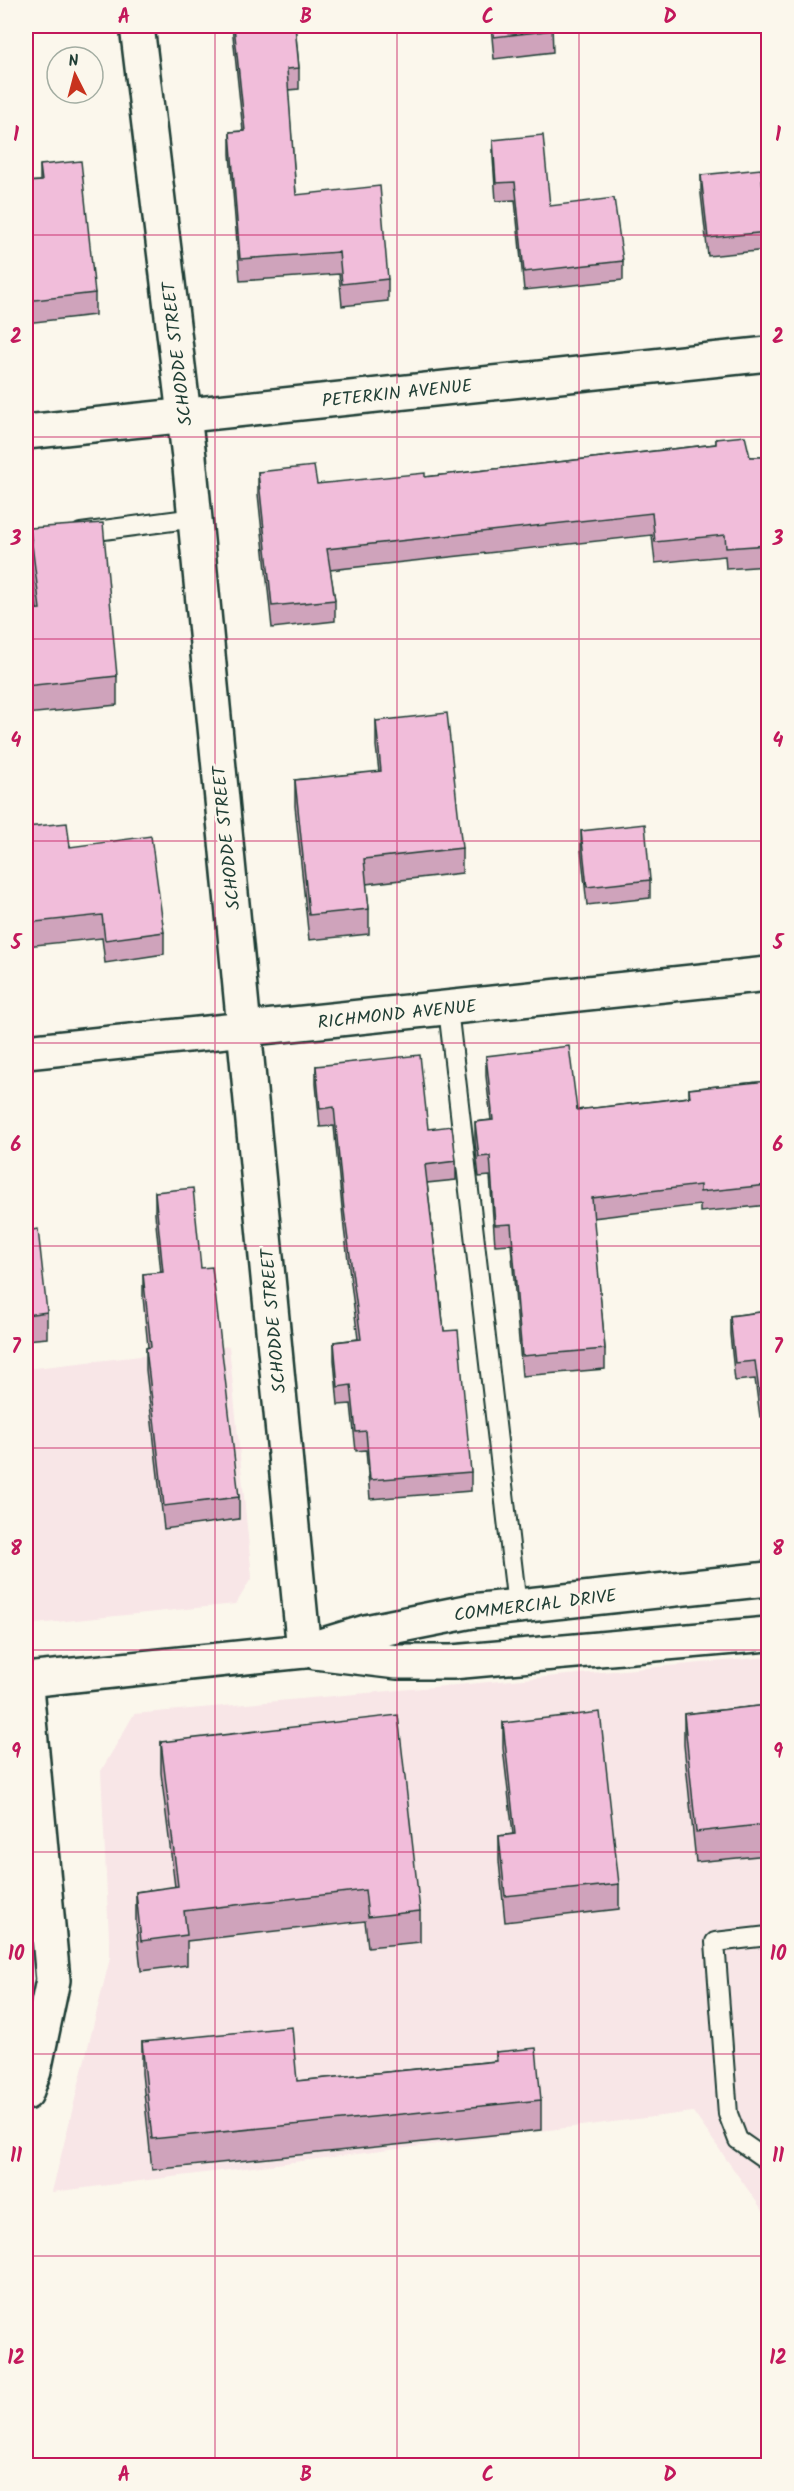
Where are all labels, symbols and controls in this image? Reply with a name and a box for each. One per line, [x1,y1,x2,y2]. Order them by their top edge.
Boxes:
text: A [118,2,130,34]
text: B [300,2,312,34]
text: C [482,2,494,34]
text: D [663,2,677,34]
north arrow [45,45,105,105]
text: N [67,49,80,75]
text: 1 [13,120,19,152]
text: 1 [775,120,781,152]
street label: SCHODDE STREET [155,279,202,427]
text: 2 [10,322,22,354]
text: 2 [772,322,784,354]
street label: PETERKIN AVENUE [320,372,474,417]
text: 3 [10,524,22,556]
text: 3 [772,524,784,556]
text: 4 [11,726,22,758]
text: 4 [773,726,784,758]
street label: SCHODDE STREET [205,763,249,911]
text: 5 [10,928,23,960]
text: 5 [772,928,785,960]
street label: RICHMOND AVENUE [316,993,479,1038]
text: 6 [11,1130,22,1162]
text: 6 [773,1130,784,1162]
street label: SCHODDE STREET [254,1246,295,1394]
text: 7 [11,1332,21,1364]
text: 7 [773,1332,783,1364]
text: 8 [10,1534,22,1566]
text: 8 [772,1534,784,1566]
street label: COMMERCIAL DRIVE [452,1582,619,1631]
text: 9 [11,1737,21,1769]
text: 9 [773,1737,783,1769]
text: 10 [8,1939,25,1971]
text: 10 [770,1939,787,1971]
text: 11 [10,2141,22,2173]
text: 11 [772,2141,784,2173]
text: 12 [7,2343,25,2375]
text: 12 [769,2343,787,2375]
text: A [118,2460,130,2491]
text: B [300,2460,312,2491]
text: C [482,2460,494,2491]
text: D [663,2460,677,2491]

